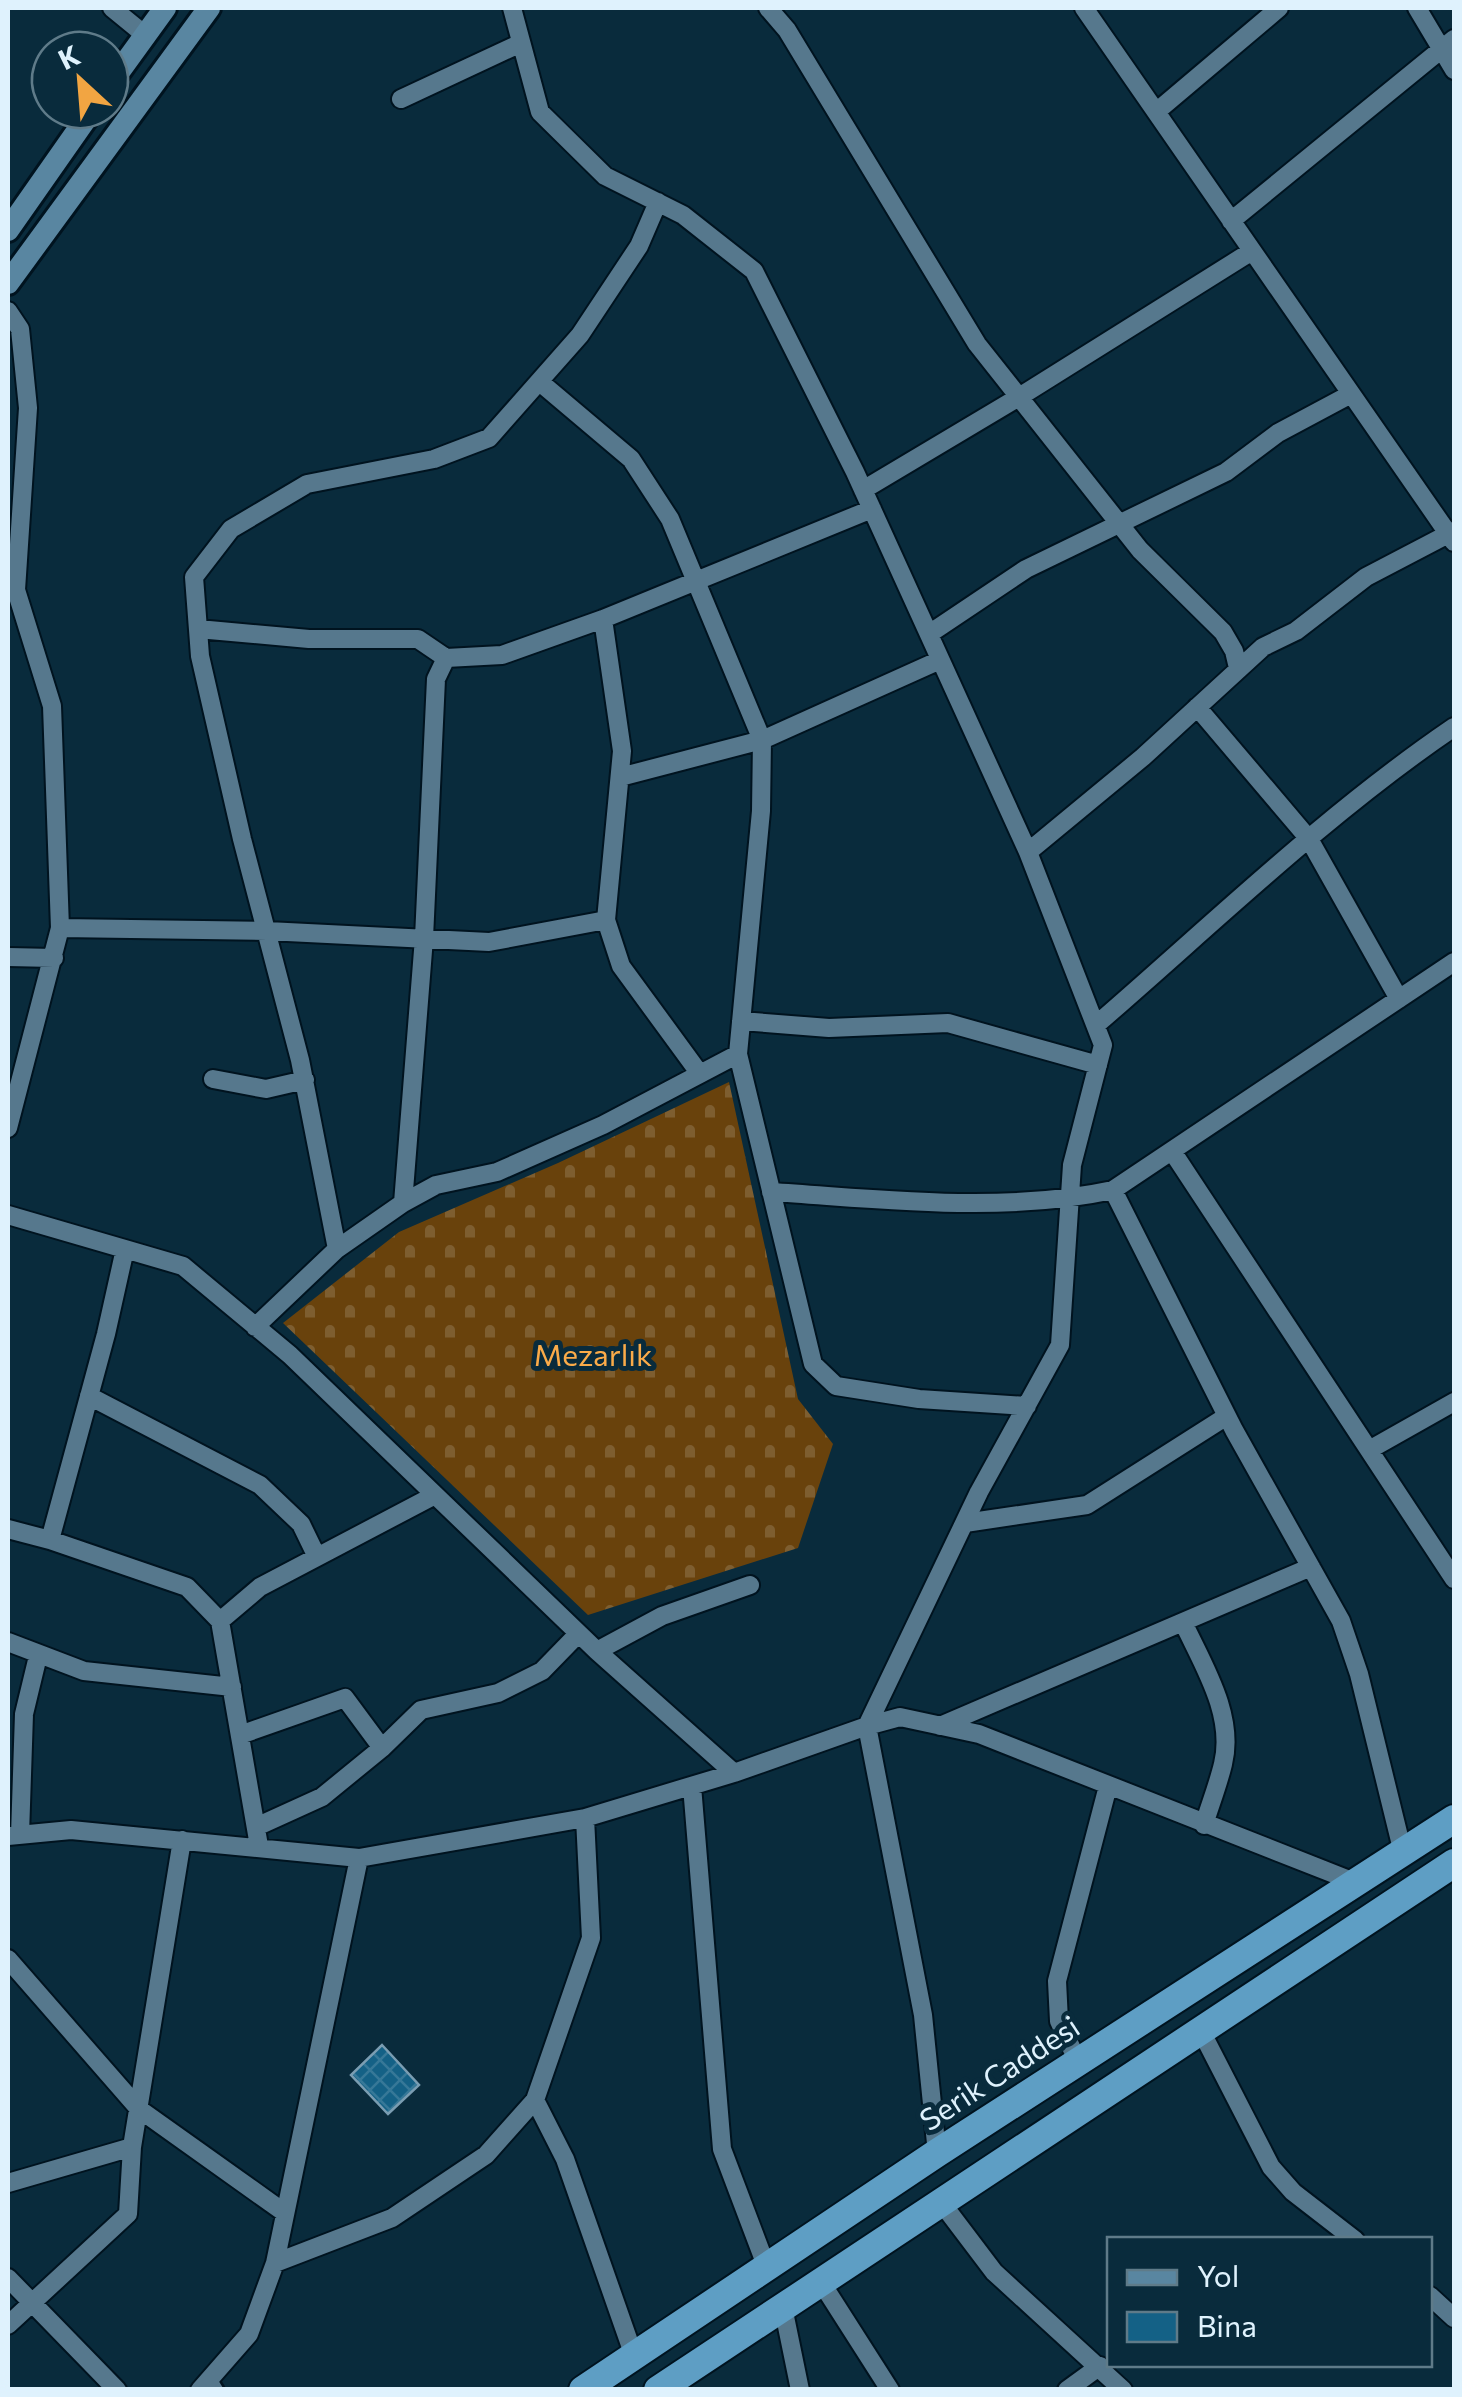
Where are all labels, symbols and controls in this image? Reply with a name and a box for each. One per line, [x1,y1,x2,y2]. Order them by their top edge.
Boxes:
north arrow [30,30,130,130]
text: K [52,37,85,76]
park label: Mezarlık [534,1335,652,1372]
street label: Serik Caddesi [912,2006,1086,2137]
legend [1107,2237,1432,2367]
text: Yol [1197,2256,1239,2293]
text: Bina [1197,2306,1257,2343]

